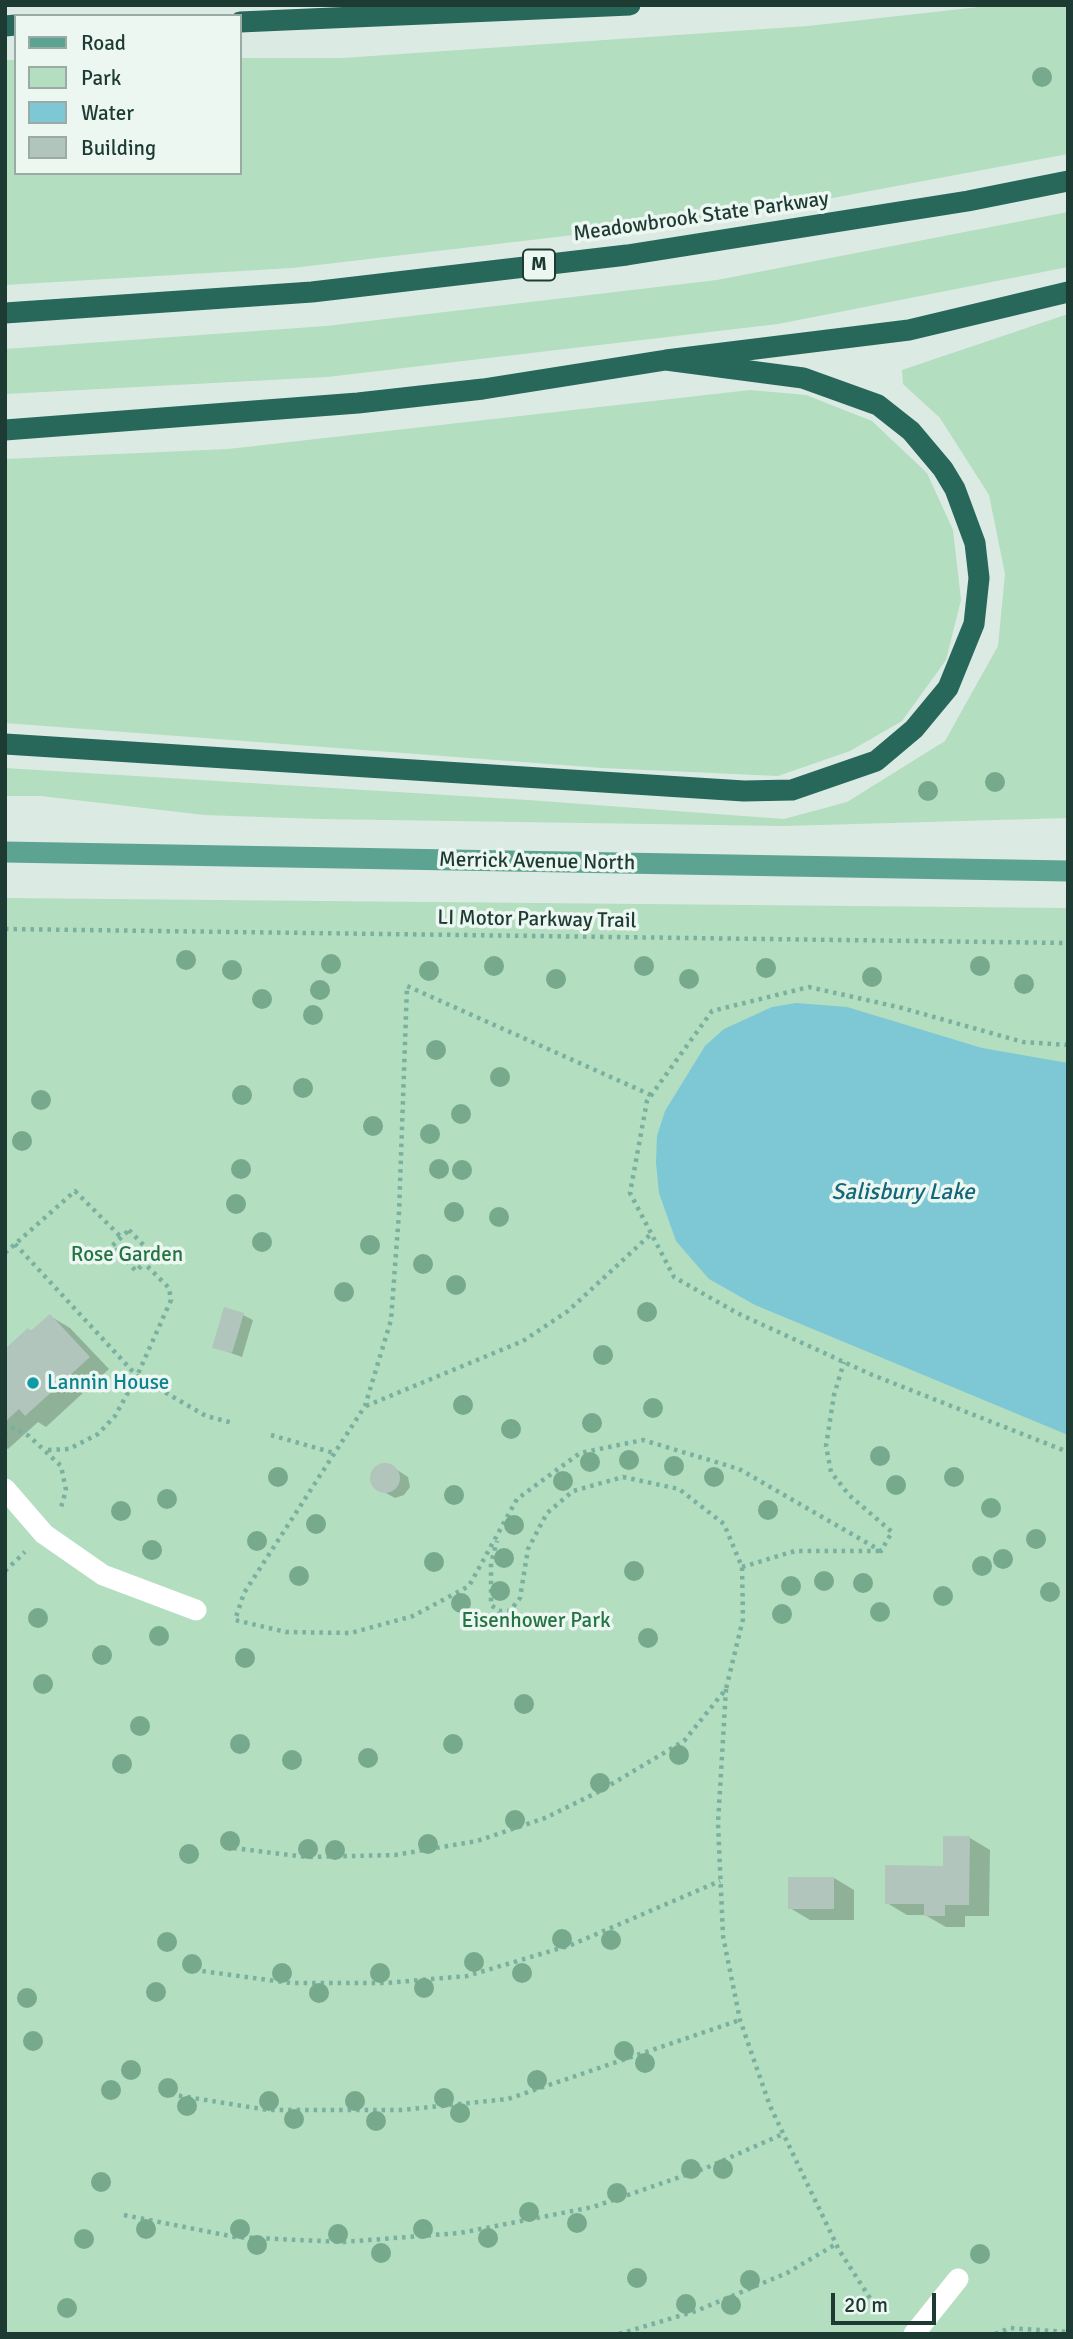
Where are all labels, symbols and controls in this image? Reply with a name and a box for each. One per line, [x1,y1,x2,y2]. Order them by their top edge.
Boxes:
legend [14,14,242,175]
text: Road [81,30,126,56]
text: Park [81,65,121,91]
text: Water [81,100,134,126]
text: Building [81,135,156,161]
street label: Meadowbrook State Parkway [572,187,830,247]
road number: M [523,249,555,280]
street label: Merrick Avenue North [439,848,635,876]
street label: LI Motor Parkway Trail [437,906,637,934]
water label: Salisbury Lake [832,1179,974,1207]
park label: Rose Garden [71,1242,183,1268]
place label: Lannin House [47,1370,169,1396]
marker: Lannin House [25,1375,41,1391]
park label: Eisenhower Park [462,1608,610,1634]
scale bar [835,2280,940,2324]
text: 20 m [844,2292,888,2318]

